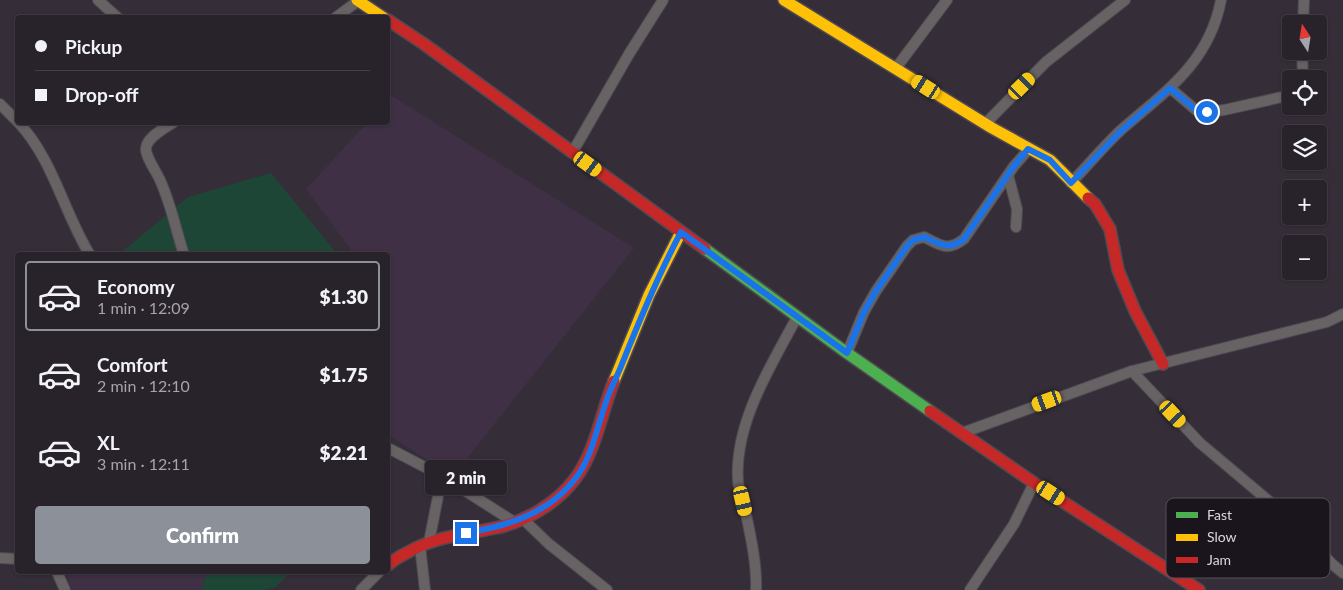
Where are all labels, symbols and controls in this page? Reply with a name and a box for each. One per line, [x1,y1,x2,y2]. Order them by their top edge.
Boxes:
north arrow [1282,15,1328,60]
map controls [1282,15,1327,280]
text: Pickup [65,35,122,58]
car [1006,70,1037,102]
button: locate [1282,70,1327,115]
car [909,73,942,101]
text: Drop-off [65,83,139,106]
route start [1196,101,1218,123]
button: layers [1282,125,1327,170]
car [571,149,604,179]
button: + [1282,180,1327,225]
button: − [1282,235,1327,280]
icon: car [37,274,82,319]
text: Economy [97,275,175,298]
text: $1.30 [319,285,368,308]
text: 1 min · 12:09 [97,298,190,317]
icon: car [37,352,82,397]
text: Comfort [97,353,168,376]
text: $1.75 [319,363,368,386]
text: 2 min · 12:10 [97,376,190,395]
car [1030,389,1063,413]
car [1157,398,1188,430]
icon: car [37,430,82,475]
text: XL [97,431,120,454]
text: $2.21 [319,441,368,464]
text: 3 min · 12:11 [97,454,190,473]
callout: 2 min [425,460,507,496]
text: 2 min [446,468,486,487]
car [1034,479,1067,507]
car [732,485,753,517]
legend [1166,498,1330,578]
button: Confirm [35,506,370,564]
text: Fast [1207,506,1232,523]
route end [455,522,477,544]
text: Slow [1207,528,1237,545]
text: Jam [1207,551,1231,568]

